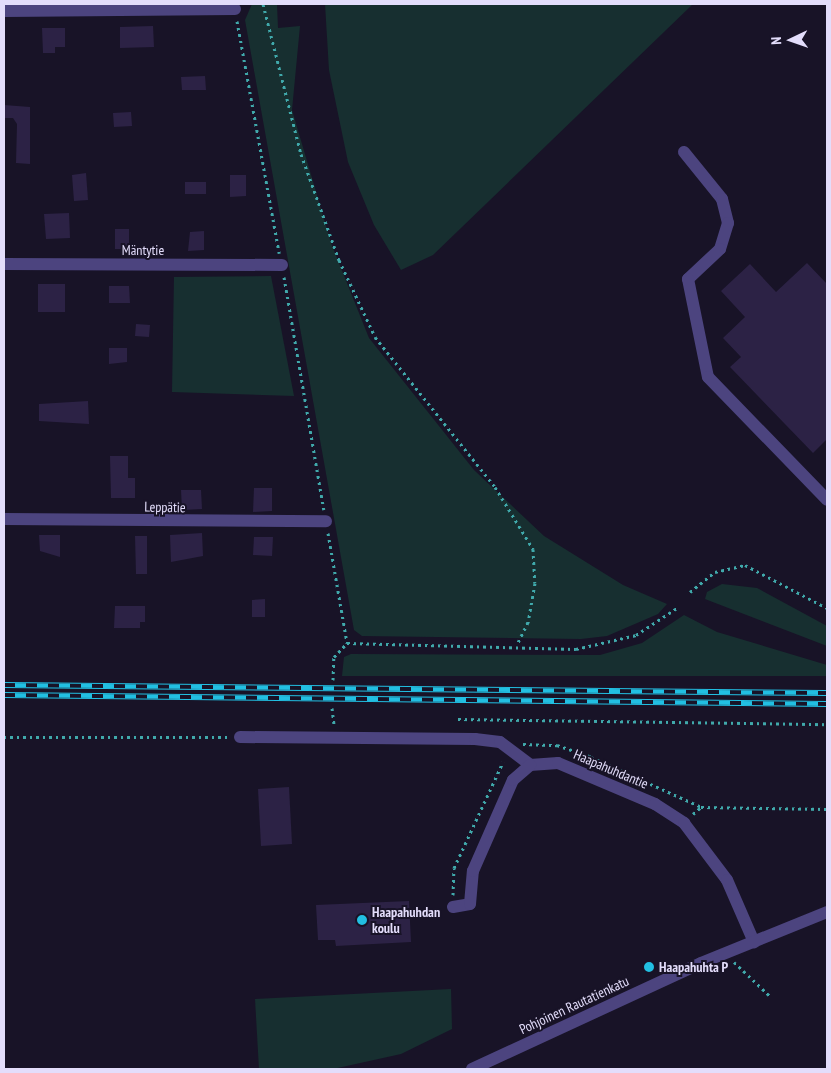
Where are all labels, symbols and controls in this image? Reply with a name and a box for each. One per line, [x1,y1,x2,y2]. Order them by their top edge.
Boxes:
north arrow [766,15,816,65]
text: N [767,37,785,45]
street label: Mäntytie [122,242,164,258]
street label: Leppätie [144,498,186,516]
street label: Haapahuhdantie [571,746,651,792]
place label: Haapahuhdan koulu [372,904,440,936]
marker: Haapahuhdan koulu [356,914,368,926]
place label: Haapahuhta P [659,959,728,975]
marker: Haapahuhta P [643,961,655,973]
street label: Pohjoinen Rautatienkatu [517,972,631,1038]

